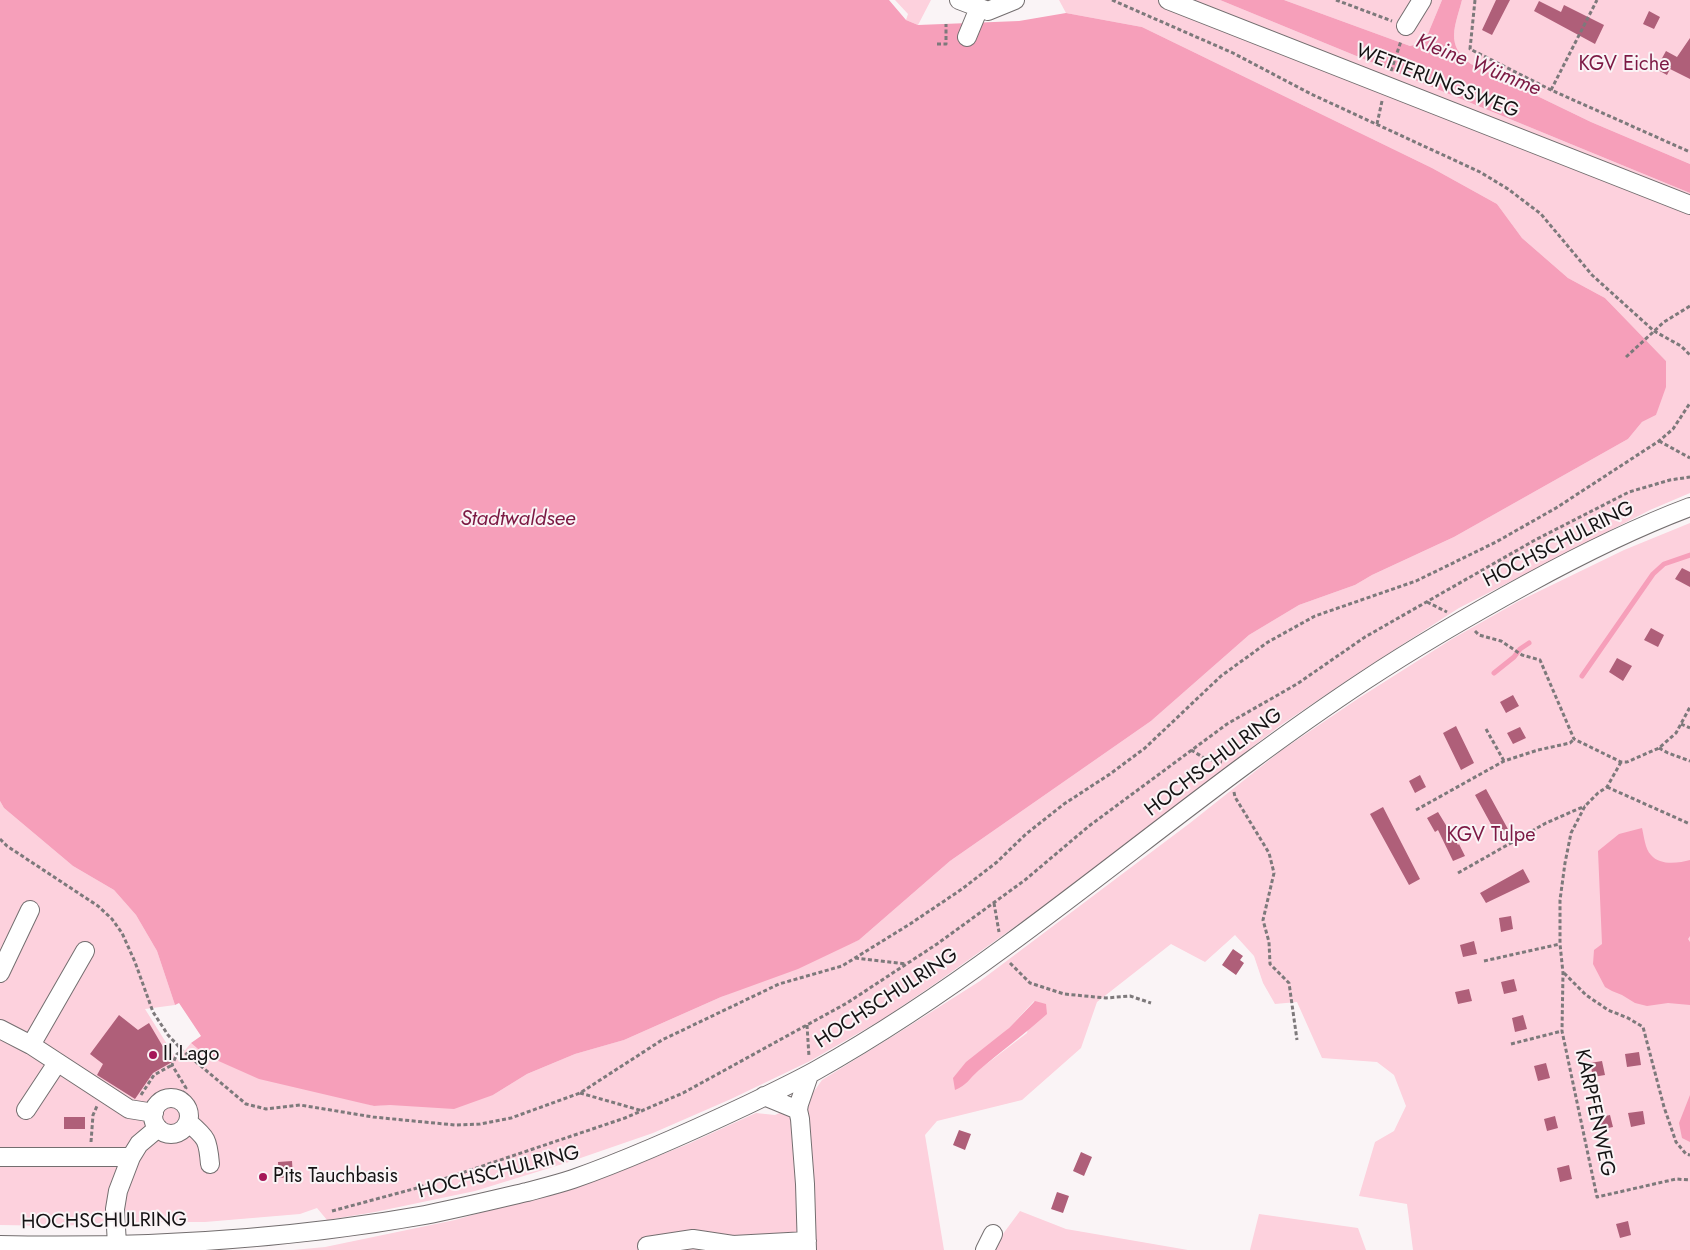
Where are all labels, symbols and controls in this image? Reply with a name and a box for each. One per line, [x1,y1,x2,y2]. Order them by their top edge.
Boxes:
water label: Kleine Wümme [1412,29,1544,103]
street label: WETTERUNGSWEG [1352,40,1522,124]
park label: KGV Eiche [1579,53,1669,77]
street label: HOCHSCHULRING [1480,497,1638,593]
water label: Stadtwaldsee [460,507,576,533]
street label: HOCHSCHULRING [1141,704,1287,822]
park label: KGV Tulpe [1447,824,1535,848]
street label: HOCHSCHULRING [811,944,963,1054]
place label: Il Lago [163,1043,219,1067]
street label: KARPFENWEG [1569,1047,1619,1179]
marker: Il Lago [147,1049,159,1061]
street label: HOCHSCHULRING [416,1141,582,1205]
place label: Pits Tauchbasis [273,1165,398,1189]
marker: Pits Tauchbasis [257,1171,269,1183]
street label: HOCHSCHULRING [21,1209,187,1235]

